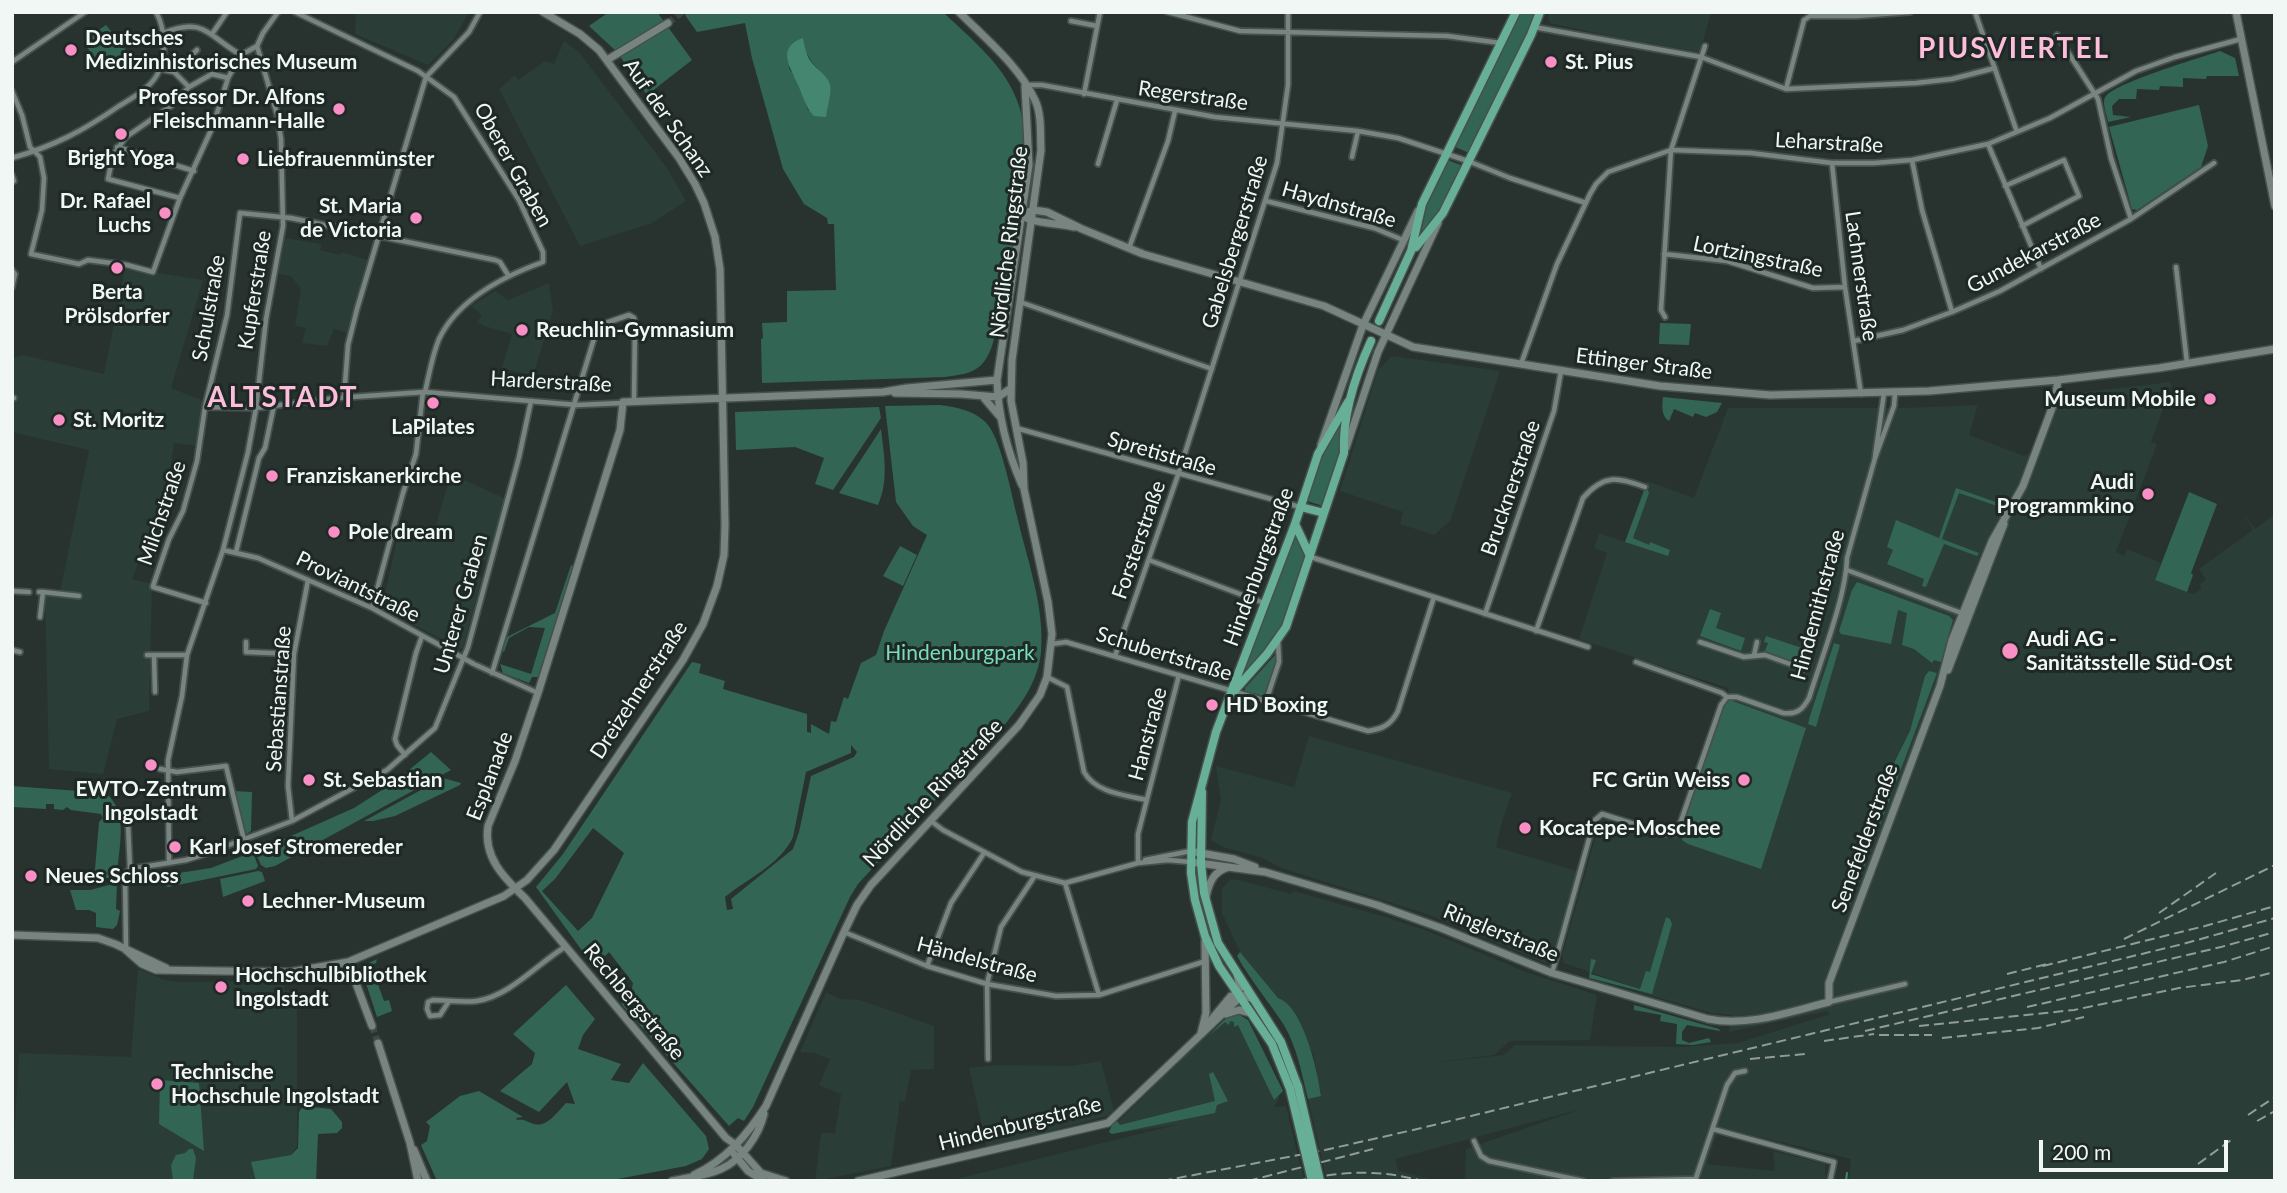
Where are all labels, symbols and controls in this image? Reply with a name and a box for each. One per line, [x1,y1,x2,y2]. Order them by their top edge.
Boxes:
place label: Deutsches Medizinhistorisches Museum [85,25,357,75]
district label: PIUSVIERTEL [1919,32,2109,66]
marker: Deutsches Medizinhistorisches Museum [63,42,79,58]
place label: St. Pius [1565,49,1633,75]
street label: Auf der Schanz [618,54,718,182]
marker: St. Pius [1543,54,1559,70]
street label: Regerstraße [1136,76,1250,116]
place label: Professor Dr. Alfons Fleischmann-Halle [138,84,325,134]
street label: Oberer Graben [468,98,558,232]
marker: Professor Dr. Alfons Fleischmann-Halle [331,101,347,117]
marker: Bright Yoga [113,126,129,142]
street label: Leharstraße [1774,128,1884,158]
place label: Bright Yoga [67,145,175,171]
street label: Nördliche Ringstraße [985,145,1033,339]
place label: Liebfrauenmünster [257,146,434,172]
marker: Liebfrauenmünster [235,151,251,167]
street label: Gabelsbergerstraße [1197,152,1273,332]
street label: Haydnstraße [1279,177,1399,233]
place label: Dr. Rafael Luchs [60,188,151,238]
place label: St. Maria de Victoria [300,193,402,243]
marker: Dr. Rafael Luchs [157,205,173,221]
street label: Gundekarstraße [1963,207,2105,299]
street label: Lachnerstraße [1839,209,1883,343]
marker: St. Maria de Victoria [408,210,424,226]
street label: Kupferstraße [233,229,277,351]
street label: Lortzingstraße [1691,231,1825,283]
street label: Schulstraße [187,253,231,363]
marker: Berta Prölsdorfer [109,260,125,276]
place label: Berta Prölsdorfer [65,279,169,329]
place label: Reuchlin-Gymnasium [536,317,734,343]
marker: Reuchlin-Gymnasium [514,322,530,338]
street label: Ettinger Straße [1574,343,1714,385]
street label: Harderstraße [490,366,612,398]
district label: ALTSTADT [208,381,358,415]
place label: Museum Mobile [2044,386,2196,412]
marker: Museum Mobile [2202,391,2218,407]
marker: LaPilates [425,395,441,411]
place label: St. Moritz [73,407,164,433]
marker: St. Moritz [51,412,67,428]
place label: LaPilates [391,414,475,440]
street label: Brucknerstraße [1476,417,1546,559]
street label: Spretistraße [1105,426,1219,482]
street label: Milchstraße [132,457,192,569]
place label: Franziskanerkirche [286,463,461,489]
marker: Franziskanerkirche [264,468,280,484]
place label: Audi Programmkino [1997,469,2134,519]
street label: Forsterstraße [1107,478,1171,602]
street label: Hindenburgstraße [1219,484,1299,650]
marker: Audi Programmkino [2140,486,2156,502]
place label: Pole dream [348,519,453,545]
marker: Pole dream [326,524,342,540]
street label: Hindemithstraße [1786,527,1850,683]
street label: Unterer Graben [429,531,493,677]
street label: Proviantstraße [292,546,424,628]
street label: Dreizehnerstraße [585,616,693,764]
street label: Schubertstraße [1093,621,1235,687]
street label: Sebastianstraße [261,625,297,773]
place label: Audi AG - Sanitätsstelle Süd-Ost [2026,626,2232,676]
park label: Hindenburgpark [885,640,1035,666]
marker: Audi AG - Sanitätsstelle Süd-Ost [2000,641,2020,661]
street label: Hanstraße [1123,685,1173,783]
place label: HD Boxing [1226,692,1328,718]
marker: HD Boxing [1204,697,1220,713]
street label: Nördliche Ringstraße [858,714,1008,872]
street label: Esplanade [462,728,518,824]
marker: EWTO-Zentrum Ingolstadt [143,757,159,773]
street label: Senefelderstraße [1826,760,1904,916]
place label: St. Sebastian [323,767,442,793]
place label: FC Grün Weiss [1592,767,1730,793]
marker: St. Sebastian [301,772,317,788]
marker: FC Grün Weiss [1736,772,1752,788]
place label: EWTO-Zentrum Ingolstadt [75,776,227,826]
place label: Kocatepe-Moschee [1539,815,1720,841]
marker: Kocatepe-Moschee [1517,820,1533,836]
place label: Karl Josef Stromereder [189,834,403,860]
marker: Karl Josef Stromereder [167,839,183,855]
place label: Neues Schloss [45,863,179,889]
marker: Neues Schloss [23,868,39,884]
place label: Lechner-Museum [262,888,425,914]
marker: Lechner-Museum [240,893,256,909]
street label: Ringlerstraße [1440,898,1562,968]
street label: Händelstraße [914,932,1040,988]
street label: Rechbergstraße [578,939,690,1065]
place label: Hochschulbibliothek Ingolstadt [235,962,427,1012]
marker: Hochschulbibliothek Ingolstadt [213,979,229,995]
place label: Technische Hochschule Ingolstadt [171,1059,379,1109]
marker: Technische Hochschule Ingolstadt [149,1076,165,1092]
street label: Hindenburgstraße [936,1092,1104,1156]
scale bar [2042,1126,2231,1170]
text: 200 m [2052,1139,2111,1164]

